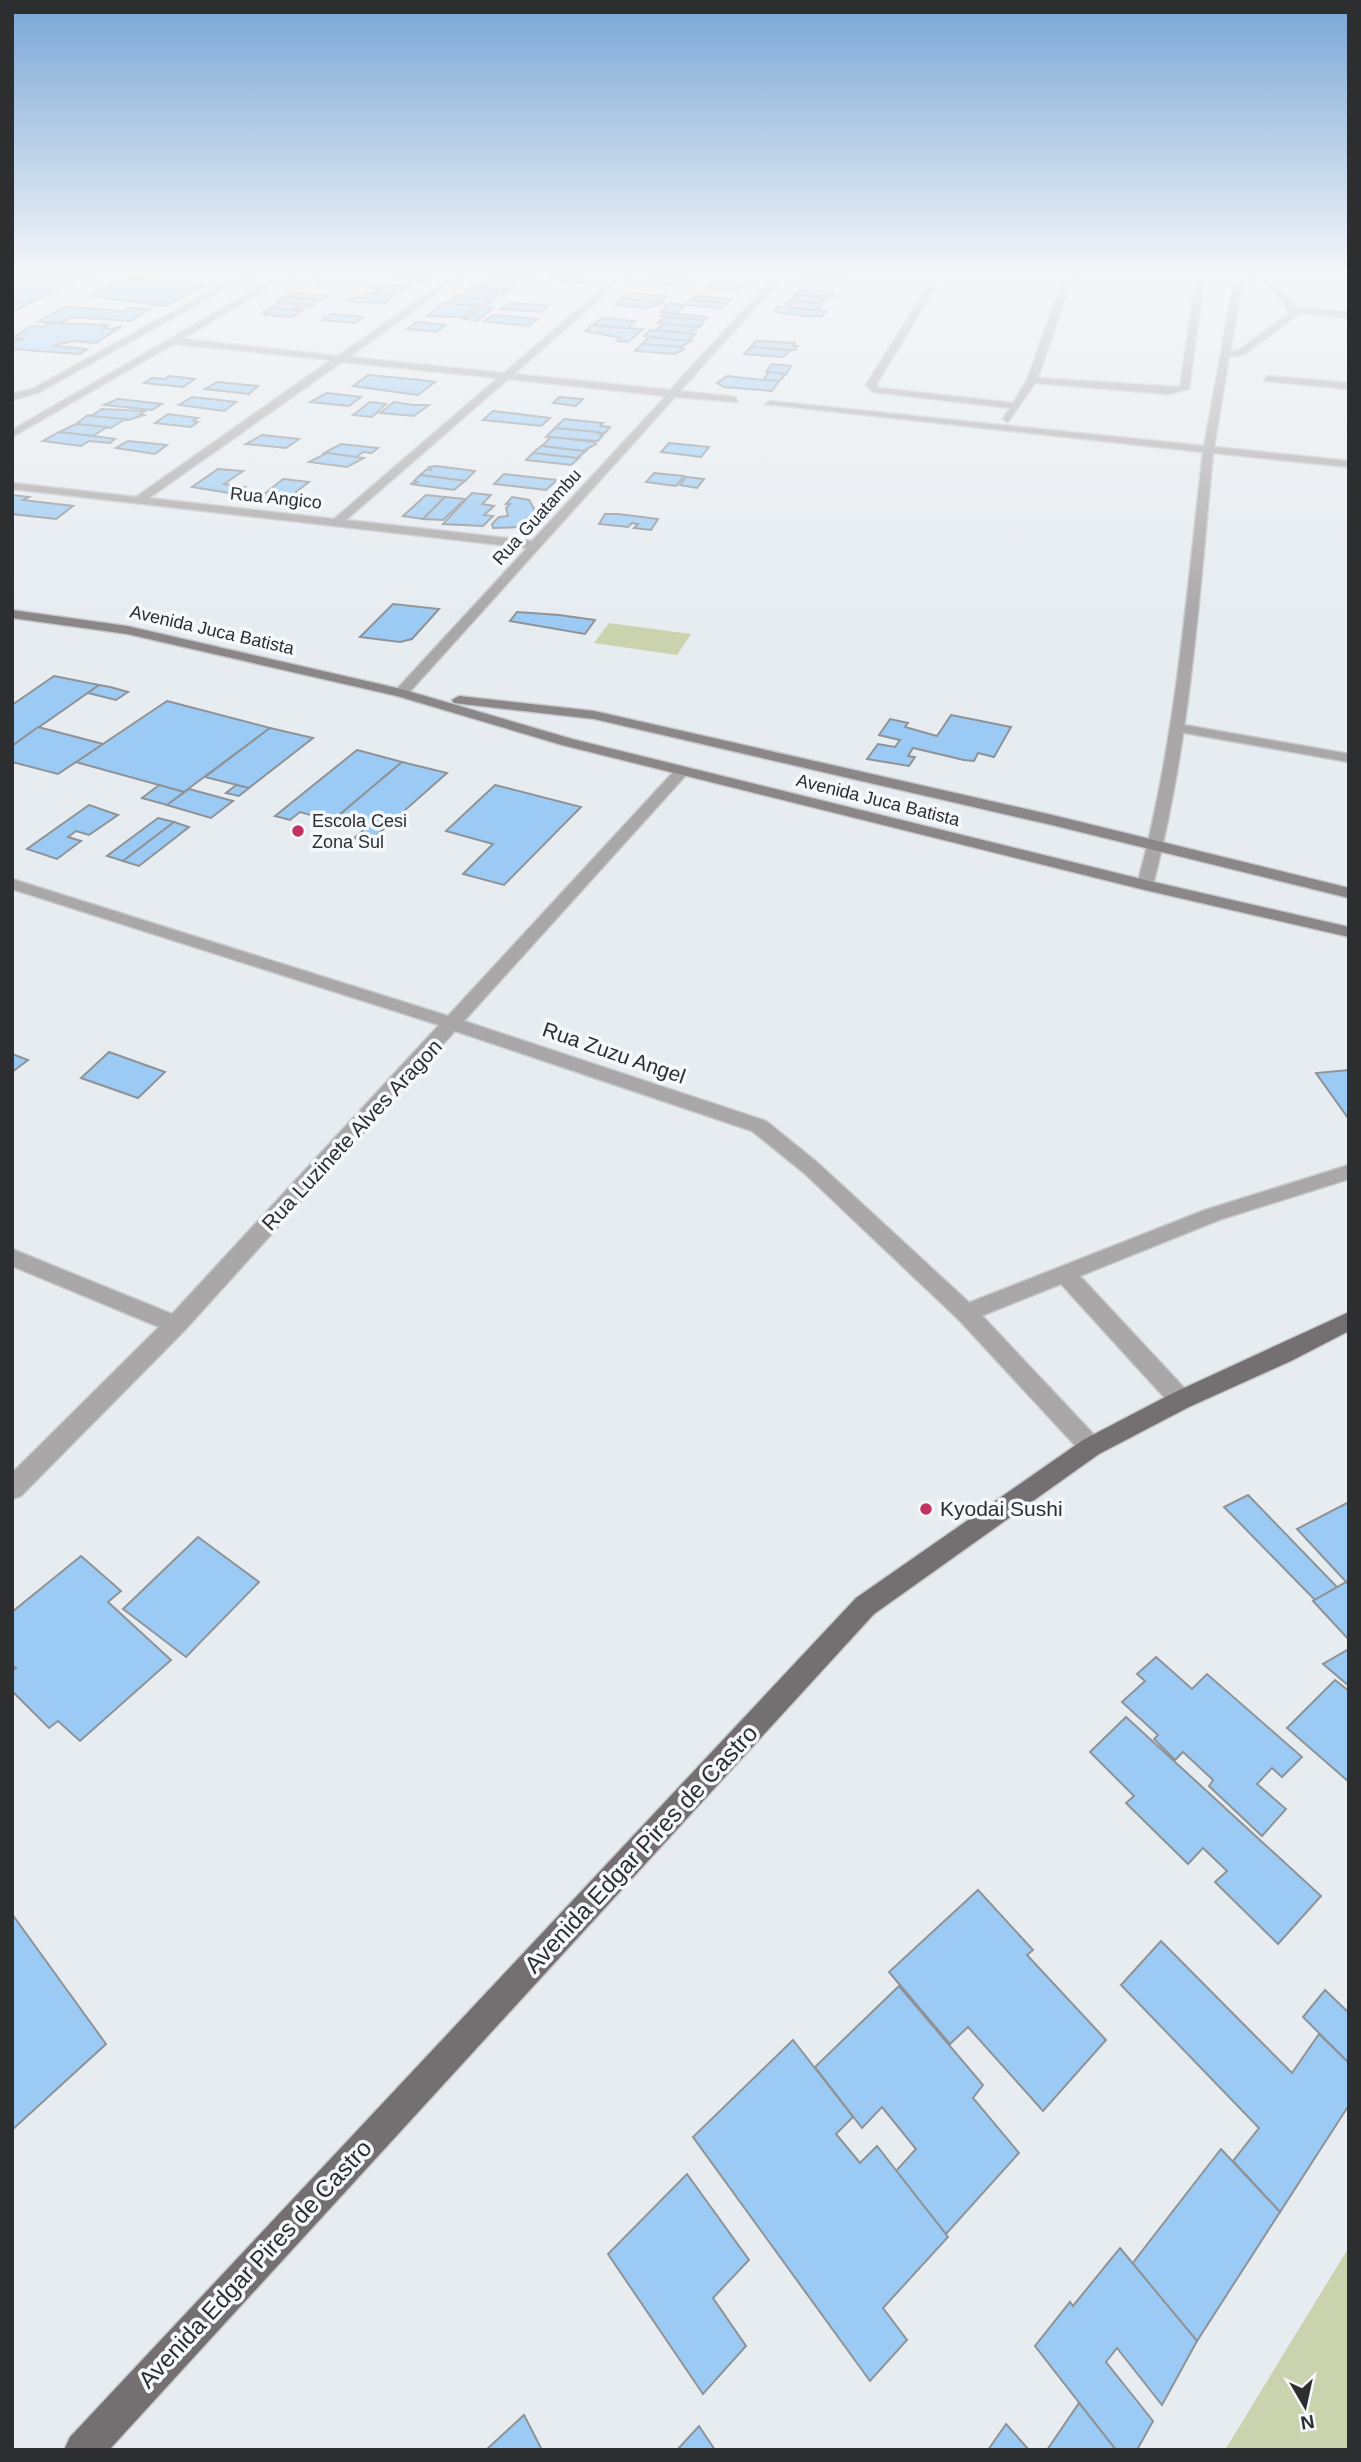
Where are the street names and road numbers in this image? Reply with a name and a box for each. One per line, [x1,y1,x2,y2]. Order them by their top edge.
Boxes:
street label: Rua Guatambu [489,465,585,569]
street label: Rua Angico [229,483,323,513]
street label: Avenida Juca Batista [128,601,297,659]
street label: Avenida Juca Batista [794,770,963,830]
street label: Rua Zuzu Angel [540,1017,689,1088]
street label: Rua Luzinete Alves Aragon [257,1035,446,1235]
street label: Avenida Edgar Pires de Castro [519,1719,763,1978]
street label: Avenida Edgar Pires de Castro [133,2134,377,2393]

